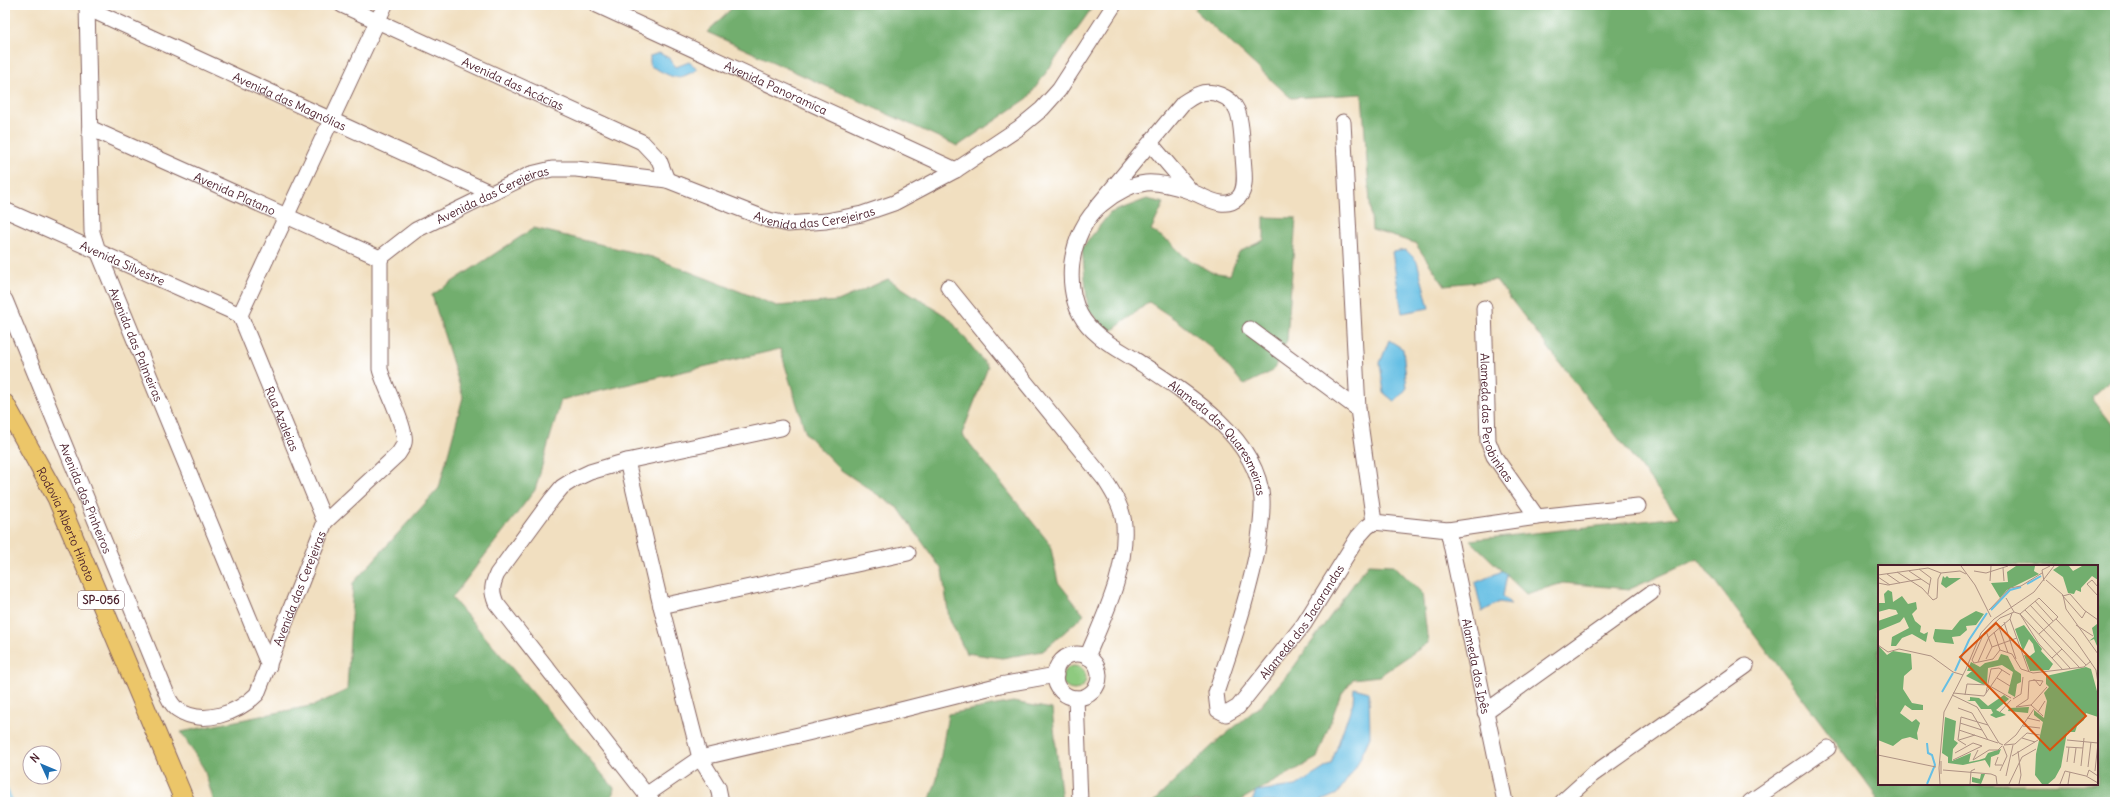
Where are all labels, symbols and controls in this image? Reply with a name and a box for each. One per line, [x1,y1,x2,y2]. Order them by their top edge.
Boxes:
street label: Avenida das Acácias [460,53,566,113]
street label: Avenida Panoramica [722,57,830,117]
street label: Avenida das Magnólias [231,68,349,133]
street label: Avenida das Cerejeiras [434,163,550,227]
street label: Avenida Platano [192,168,278,218]
street label: Avenida das Cerejeiras [752,203,877,232]
street label: Avenida Silvestre [78,237,168,288]
street label: Avenida das Palmeiras [106,285,167,404]
street label: Alameda das Perobinhas [1478,353,1517,485]
street label: Alameda das Quaresmeiras [1166,377,1269,496]
street label: Rua Azaleias [263,384,303,453]
street label: Avenida dos Pinheiros [57,440,116,556]
street label: Rodovia Alberto Hinoto [34,464,99,584]
street label: Avenida das Cerejeiras [269,528,328,648]
street label: Alameda dos Jacarandas [1256,562,1347,682]
inset map [1878,565,2098,785]
road number: SP-056 [78,591,124,609]
street label: Alameda dos Ipês [1459,617,1494,715]
north arrow [22,745,62,785]
text: N [27,750,42,766]

